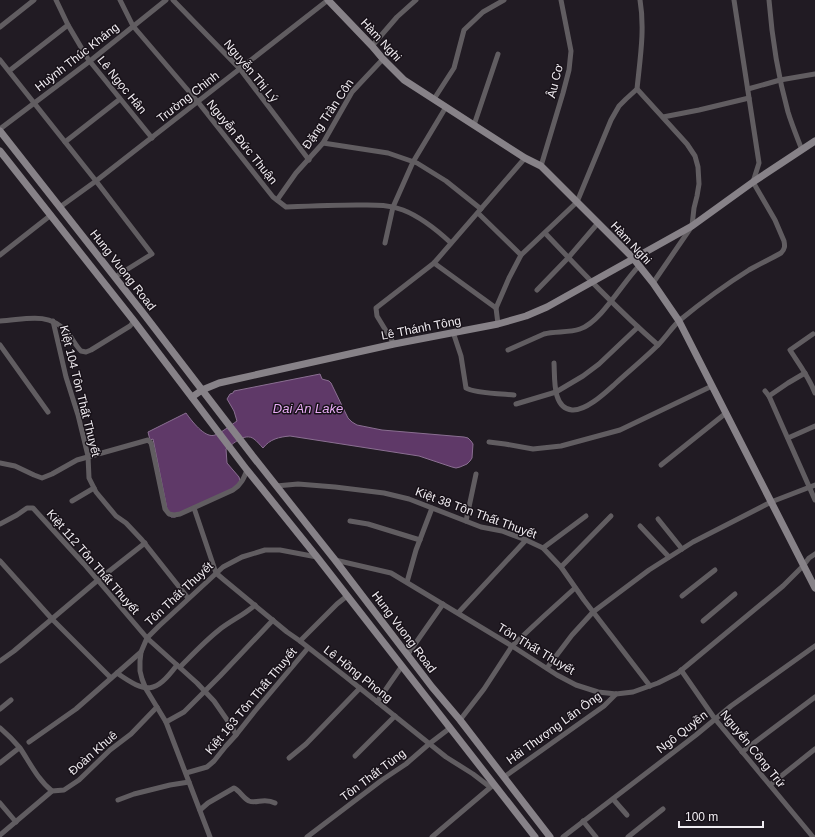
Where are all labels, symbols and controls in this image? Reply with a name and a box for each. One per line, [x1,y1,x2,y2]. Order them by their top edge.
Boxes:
street label: Hàm Nghi [358,16,404,64]
street label: Huỳnh Thúc Kháng [32,20,122,94]
street label: Nguyễn Thị Lý [221,36,282,105]
street label: Lê Ngọc Hân [95,53,149,117]
street label: Âu Cơ [543,62,566,99]
street label: Trường Chinh [154,68,222,126]
street label: Đặng Trần Côn [299,76,357,152]
street label: Nguyễn Đức Thuận [204,96,281,187]
street label: Hàm Nghi [608,219,654,267]
street label: Hung Vuong Road [87,227,159,313]
street label: Lê Thánh Tông [380,313,462,343]
street label: Kiệt 104 Tôn Thất Thuyết [57,324,103,459]
water label: Dai An Lake [273,401,343,416]
street label: Kiệt 38 Tôn Thất Thuyết [413,485,539,542]
street label: Kiệt 112 Tôn Thất Thuyết [44,507,143,618]
street label: Tôn Thất Thuyết [142,559,216,629]
street label: Hung Vuong Road [369,589,439,675]
street label: Tôn Thất Thuyết [495,620,578,678]
street label: Lê Hồng Phong [321,643,395,705]
street label: Kiệt 163 Tôn Thất Thuyết [202,644,300,757]
street label: Hải Thượng Lãn Ông [503,688,604,767]
street label: Nguyễn Công Trứ [718,707,789,790]
street label: Ngô Quyền [654,708,710,756]
street label: Đoàn Khuê [66,728,120,778]
street label: Tôn Thất Tùng [338,746,408,804]
scale bar [679,803,763,829]
text: 100 m [685,810,718,824]

